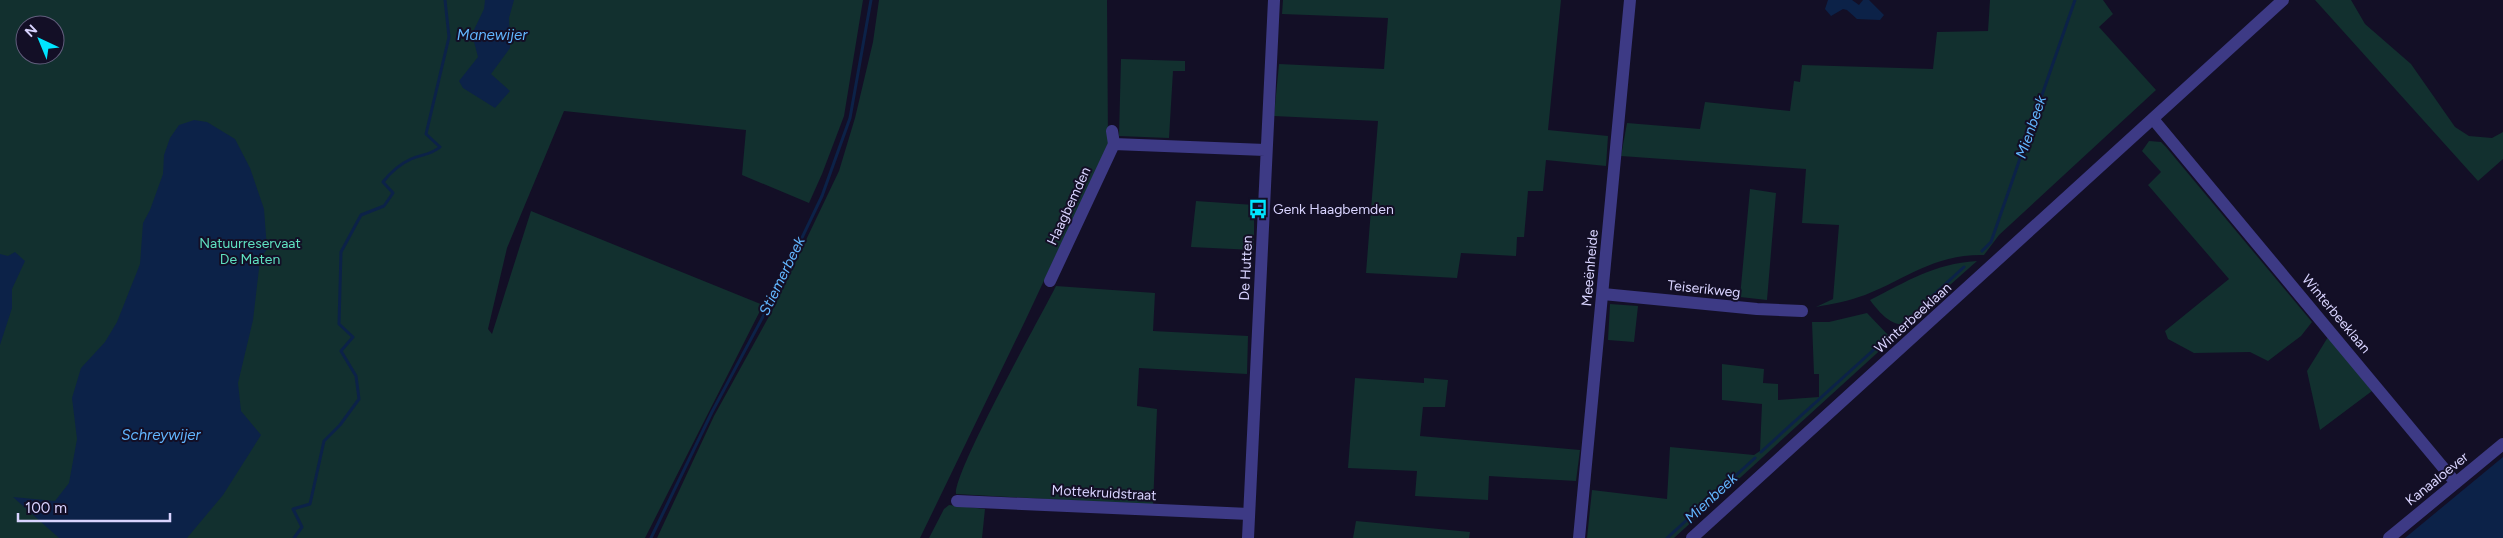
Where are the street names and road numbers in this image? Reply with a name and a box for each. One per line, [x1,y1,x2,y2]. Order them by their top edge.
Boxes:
street label: Haagbemden [1043,164,1095,248]
street label: Meeënheide [1578,228,1602,307]
street label: De Hutten [1236,235,1256,301]
street label: Winterbeeklaan [2298,271,2374,357]
street label: Teiserikweg [1667,277,1741,301]
street label: Winterbeeklaan [1871,279,1955,357]
street label: Kanaaloever [2402,448,2472,509]
street label: Mottekruidstraat [1051,482,1157,504]

